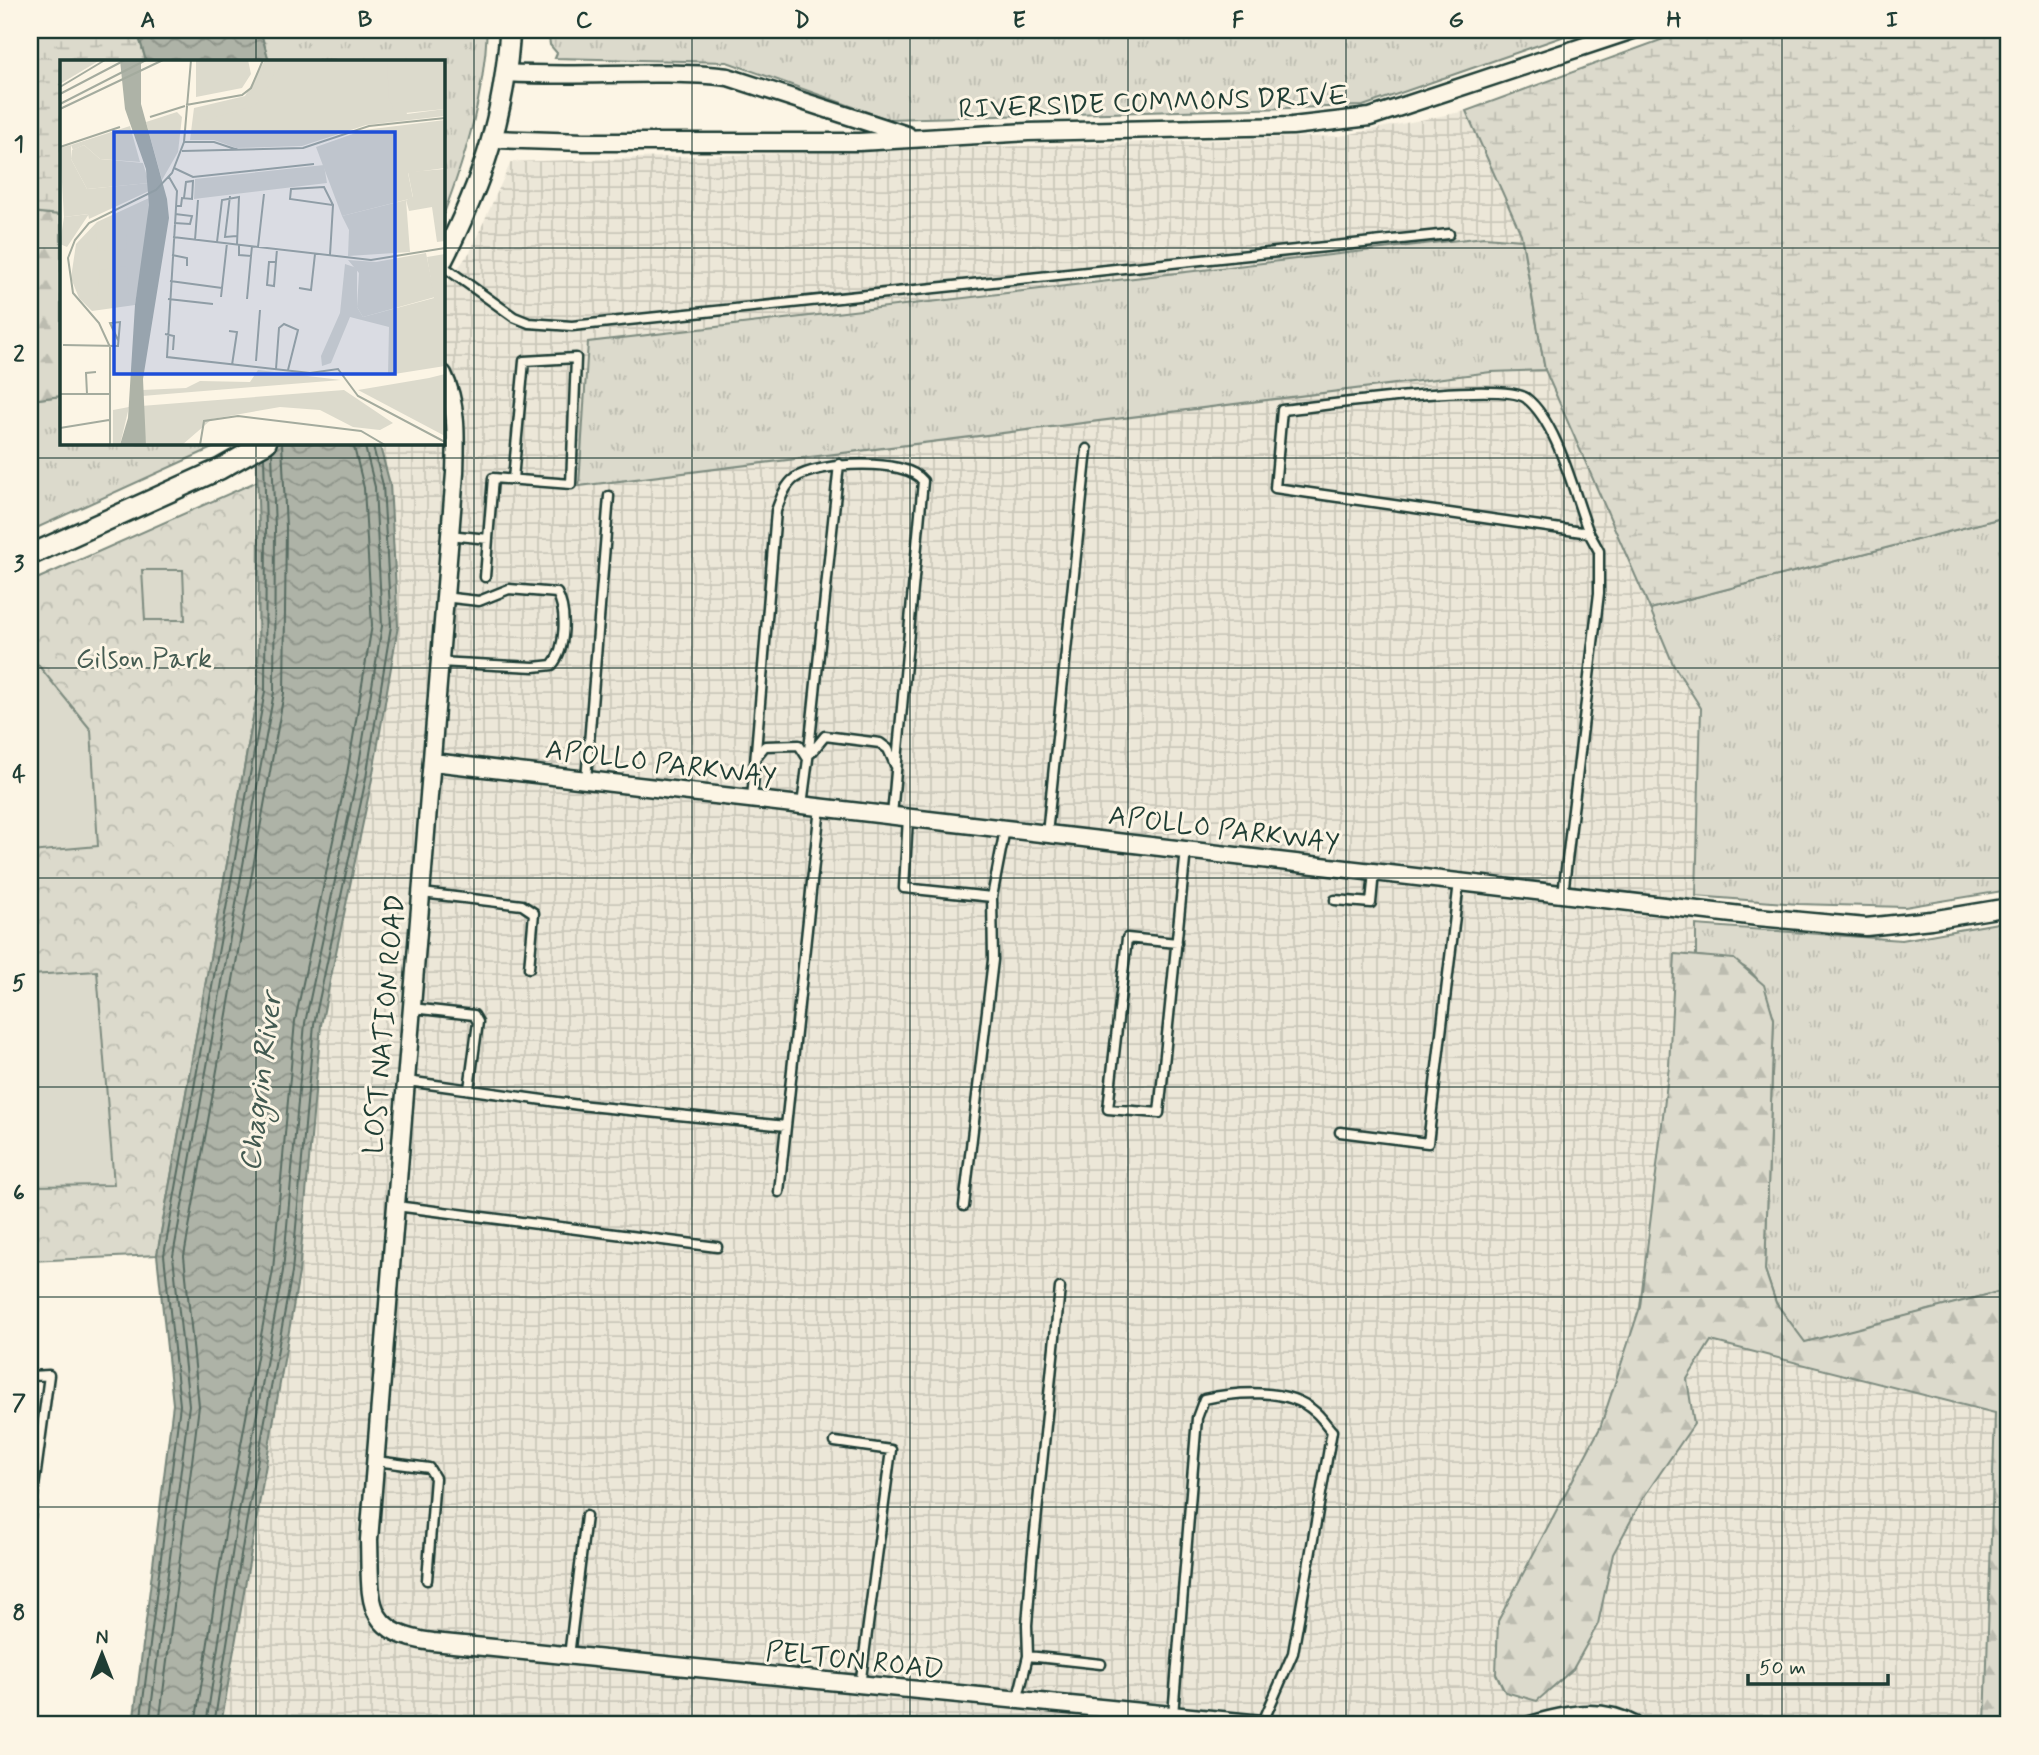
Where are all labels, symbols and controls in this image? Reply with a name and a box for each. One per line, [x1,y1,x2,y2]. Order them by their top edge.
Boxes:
text: A [140,6,156,36]
text: B [358,6,373,36]
text: C [576,6,593,36]
text: D [794,6,810,36]
text: E [1012,6,1026,36]
text: F [1232,6,1244,36]
text: G [1448,6,1464,36]
text: H [1666,6,1682,36]
text: I [1886,6,1898,36]
inset map [60,60,444,444]
street label: RIVERSIDE COMMONS DRIVE [958,78,1348,129]
text: 1 [14,130,24,160]
text: 2 [13,340,25,370]
text: 3 [14,550,25,580]
park label: Gilson Park [76,641,212,678]
street label: APOLLO PARKWAY [543,732,778,797]
text: 4 [12,760,26,790]
street label: APOLLO PARKWAY [1106,798,1341,863]
street label: LOST NATION ROAD [356,893,415,1156]
text: 5 [12,969,26,999]
water label: Chagrin River [231,987,295,1174]
text: 6 [13,1179,25,1209]
text: 7 [12,1389,26,1419]
text: 8 [13,1599,25,1629]
north arrow [66,1618,136,1688]
text: N [96,1626,108,1651]
street label: PELTON ROAD [764,1634,946,1689]
scale bar [1748,1643,1888,1687]
text: 50 m [1759,1654,1806,1682]

